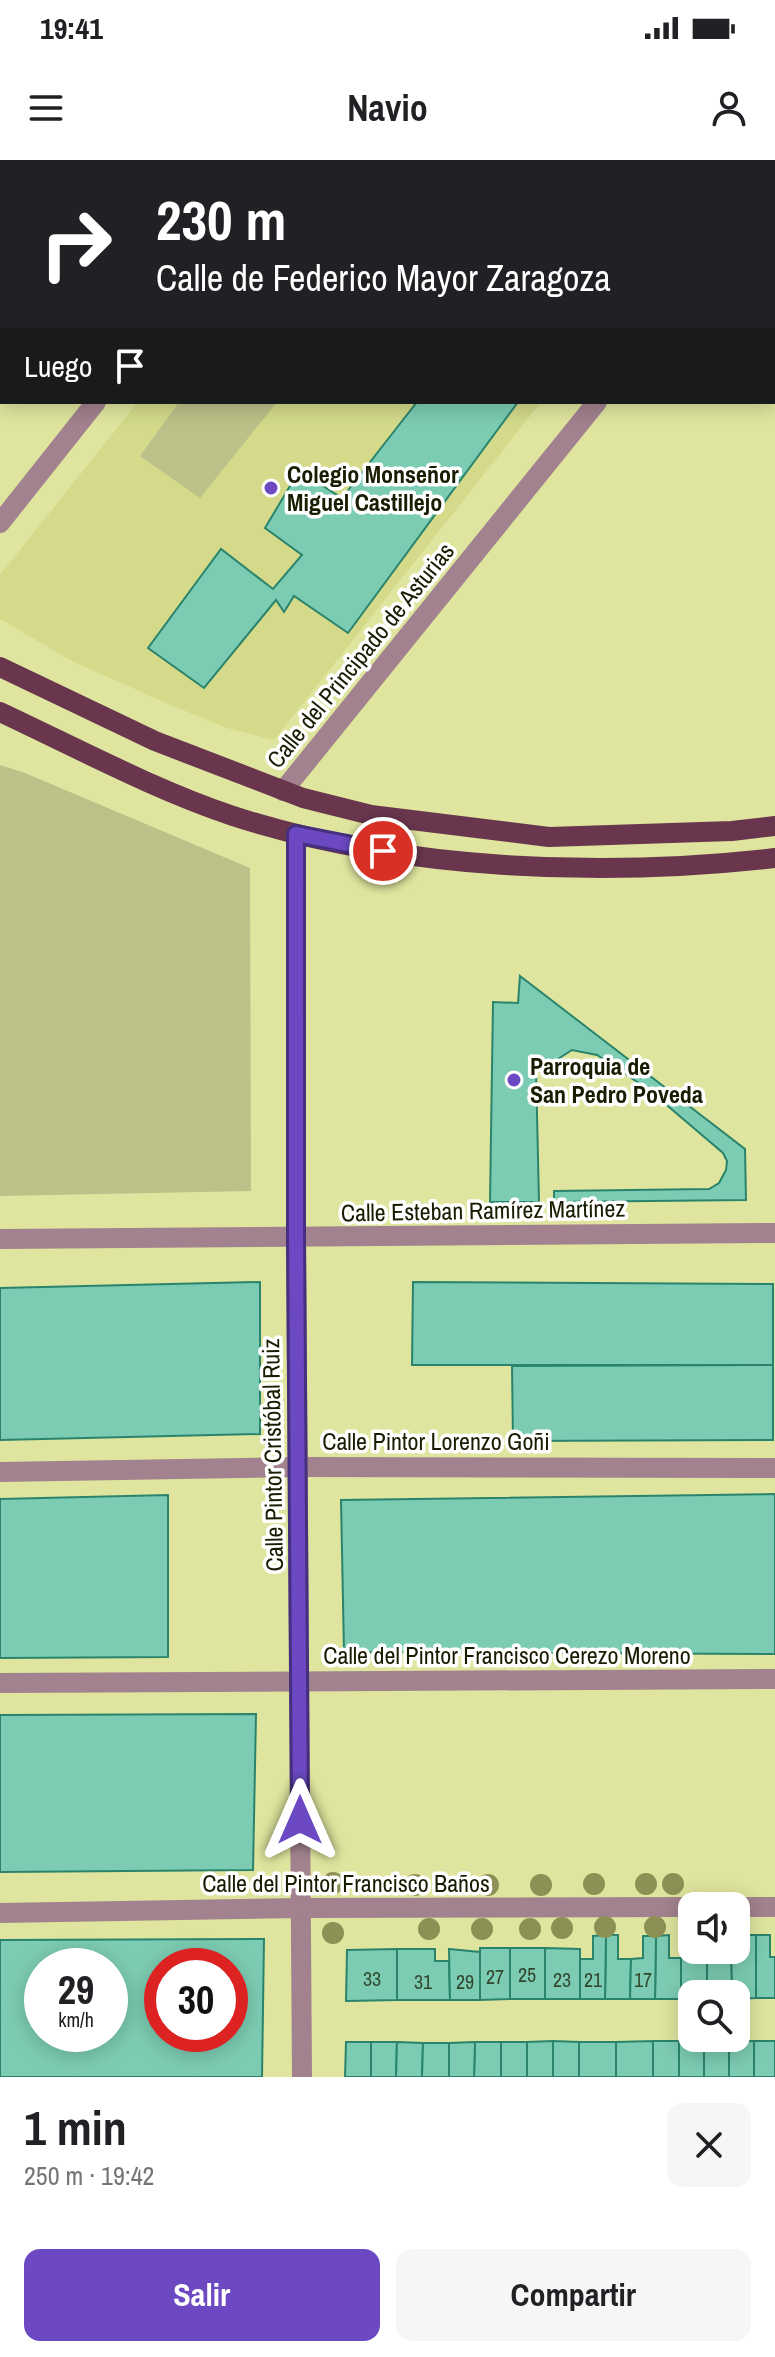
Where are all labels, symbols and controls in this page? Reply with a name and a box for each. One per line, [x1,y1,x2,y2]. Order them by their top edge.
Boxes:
text: 19:41 [40,8,103,48]
text: Navio [347,84,428,132]
icon: menu [24,86,68,130]
icon: person [707,86,751,130]
text: 230 m [156,182,286,257]
icon: right [24,192,128,296]
text: Calle de Federico Mayor Zaragoza [156,254,611,302]
icon: arrive [108,344,152,388]
text: Luego [24,346,92,386]
place label: Colegio Monseñor Miguel Castillejo [287,458,459,518]
marker: Colegio Monseñor Miguel Castillejo [262,479,280,497]
street label: Calle del Principado de Asturias [259,536,461,774]
pin [349,817,417,885]
icon: arrive [361,829,405,873]
place label: Parroquia de San Pedro Poveda [530,1050,703,1110]
marker: Parroquia de San Pedro Poveda [505,1071,523,1089]
street label: Calle Esteban Ramírez Martínez [341,1192,626,1228]
street label: Calle Pintor Cristóbal Ruiz [254,1338,290,1572]
street label: Calle Pintor Lorenzo Goñi [322,1425,550,1457]
street label: Calle del Pintor Francisco Cerezo Moreno [323,1639,691,1671]
position arrow [258,1778,342,1862]
street label: Calle del Pintor Francisco Baños [202,1867,490,1899]
map controls [678,1892,750,2052]
button: sound [678,1892,750,1964]
speed limit sign: 30 [144,1948,248,2052]
house number: 25 [518,1961,536,1988]
text: 29 [58,1963,94,2016]
house number: 27 [486,1963,504,1990]
house number: 33 [363,1965,381,1992]
house number: 23 [553,1966,571,1993]
house number: 21 [584,1966,602,1993]
house number: 17 [634,1966,652,1993]
house number: 31 [414,1968,432,1995]
house number: 29 [456,1968,474,1995]
button: search [678,1980,750,2052]
text: km/h [58,2006,94,2033]
text: 1 min [24,2095,127,2160]
button: close [667,2103,751,2187]
text: 250 m · 19:42 [24,2158,154,2193]
button: Salir [24,2249,380,2341]
button: Compartir [396,2249,751,2341]

